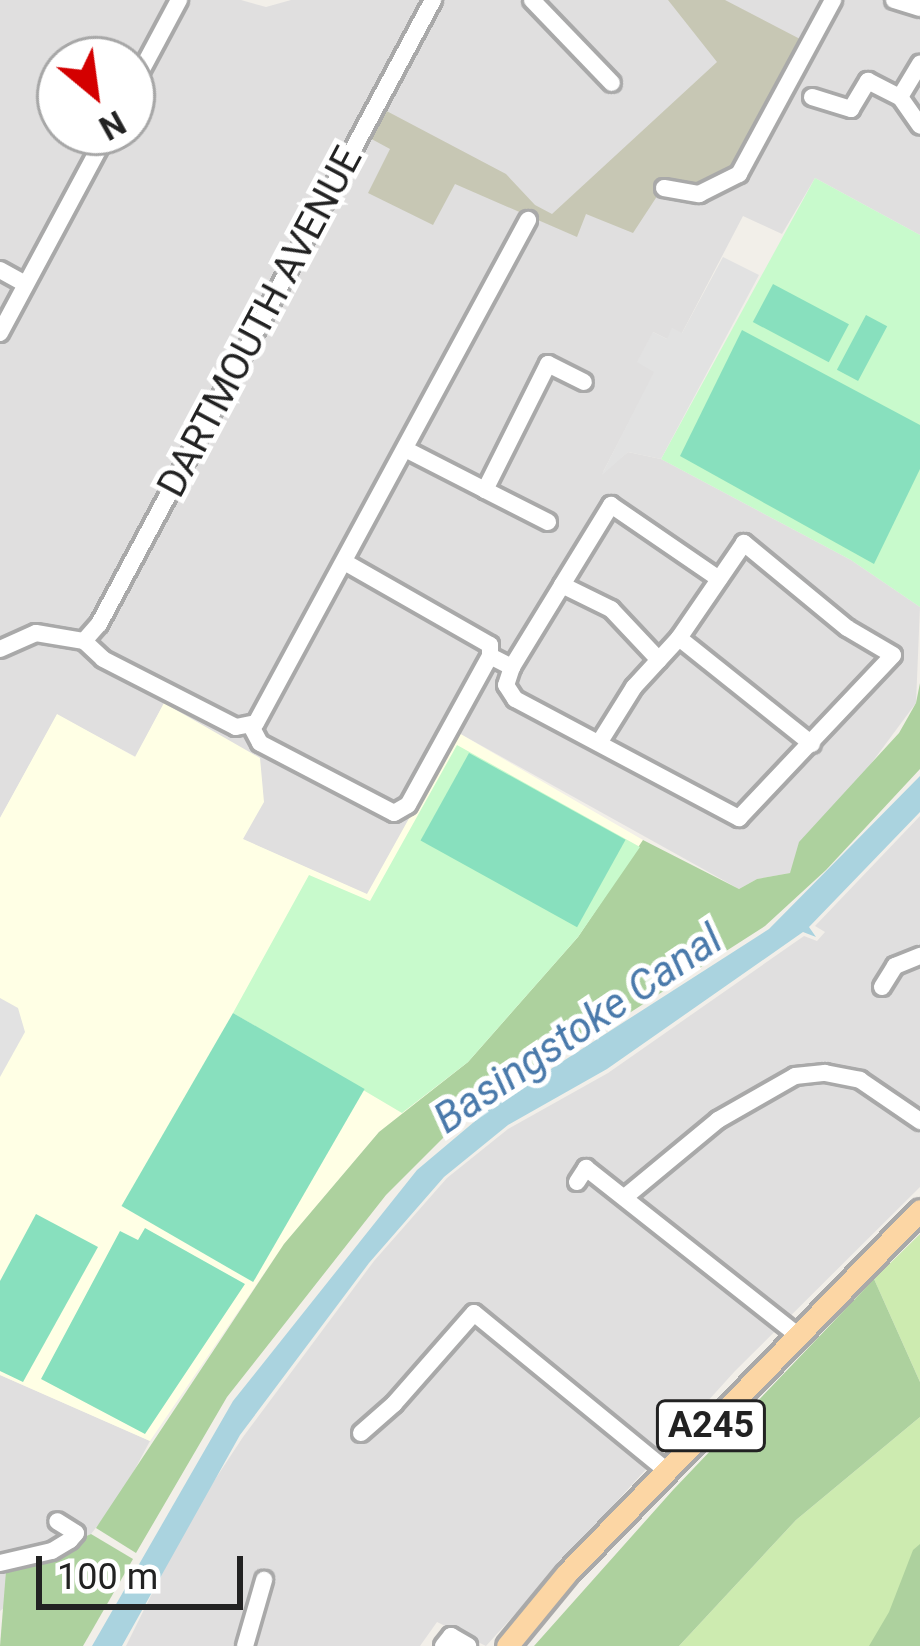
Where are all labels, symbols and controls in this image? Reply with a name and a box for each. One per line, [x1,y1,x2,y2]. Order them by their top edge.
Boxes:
north arrow [36,36,156,156]
text: N [93,103,132,148]
street label: DARTMOUTH AVENUE [148,139,372,505]
water label: Basingstoke Canal [424,914,732,1144]
road number: A245 [654,1396,768,1456]
scale bar [42,1532,249,1606]
text: 100 m [57,1556,158,1598]

